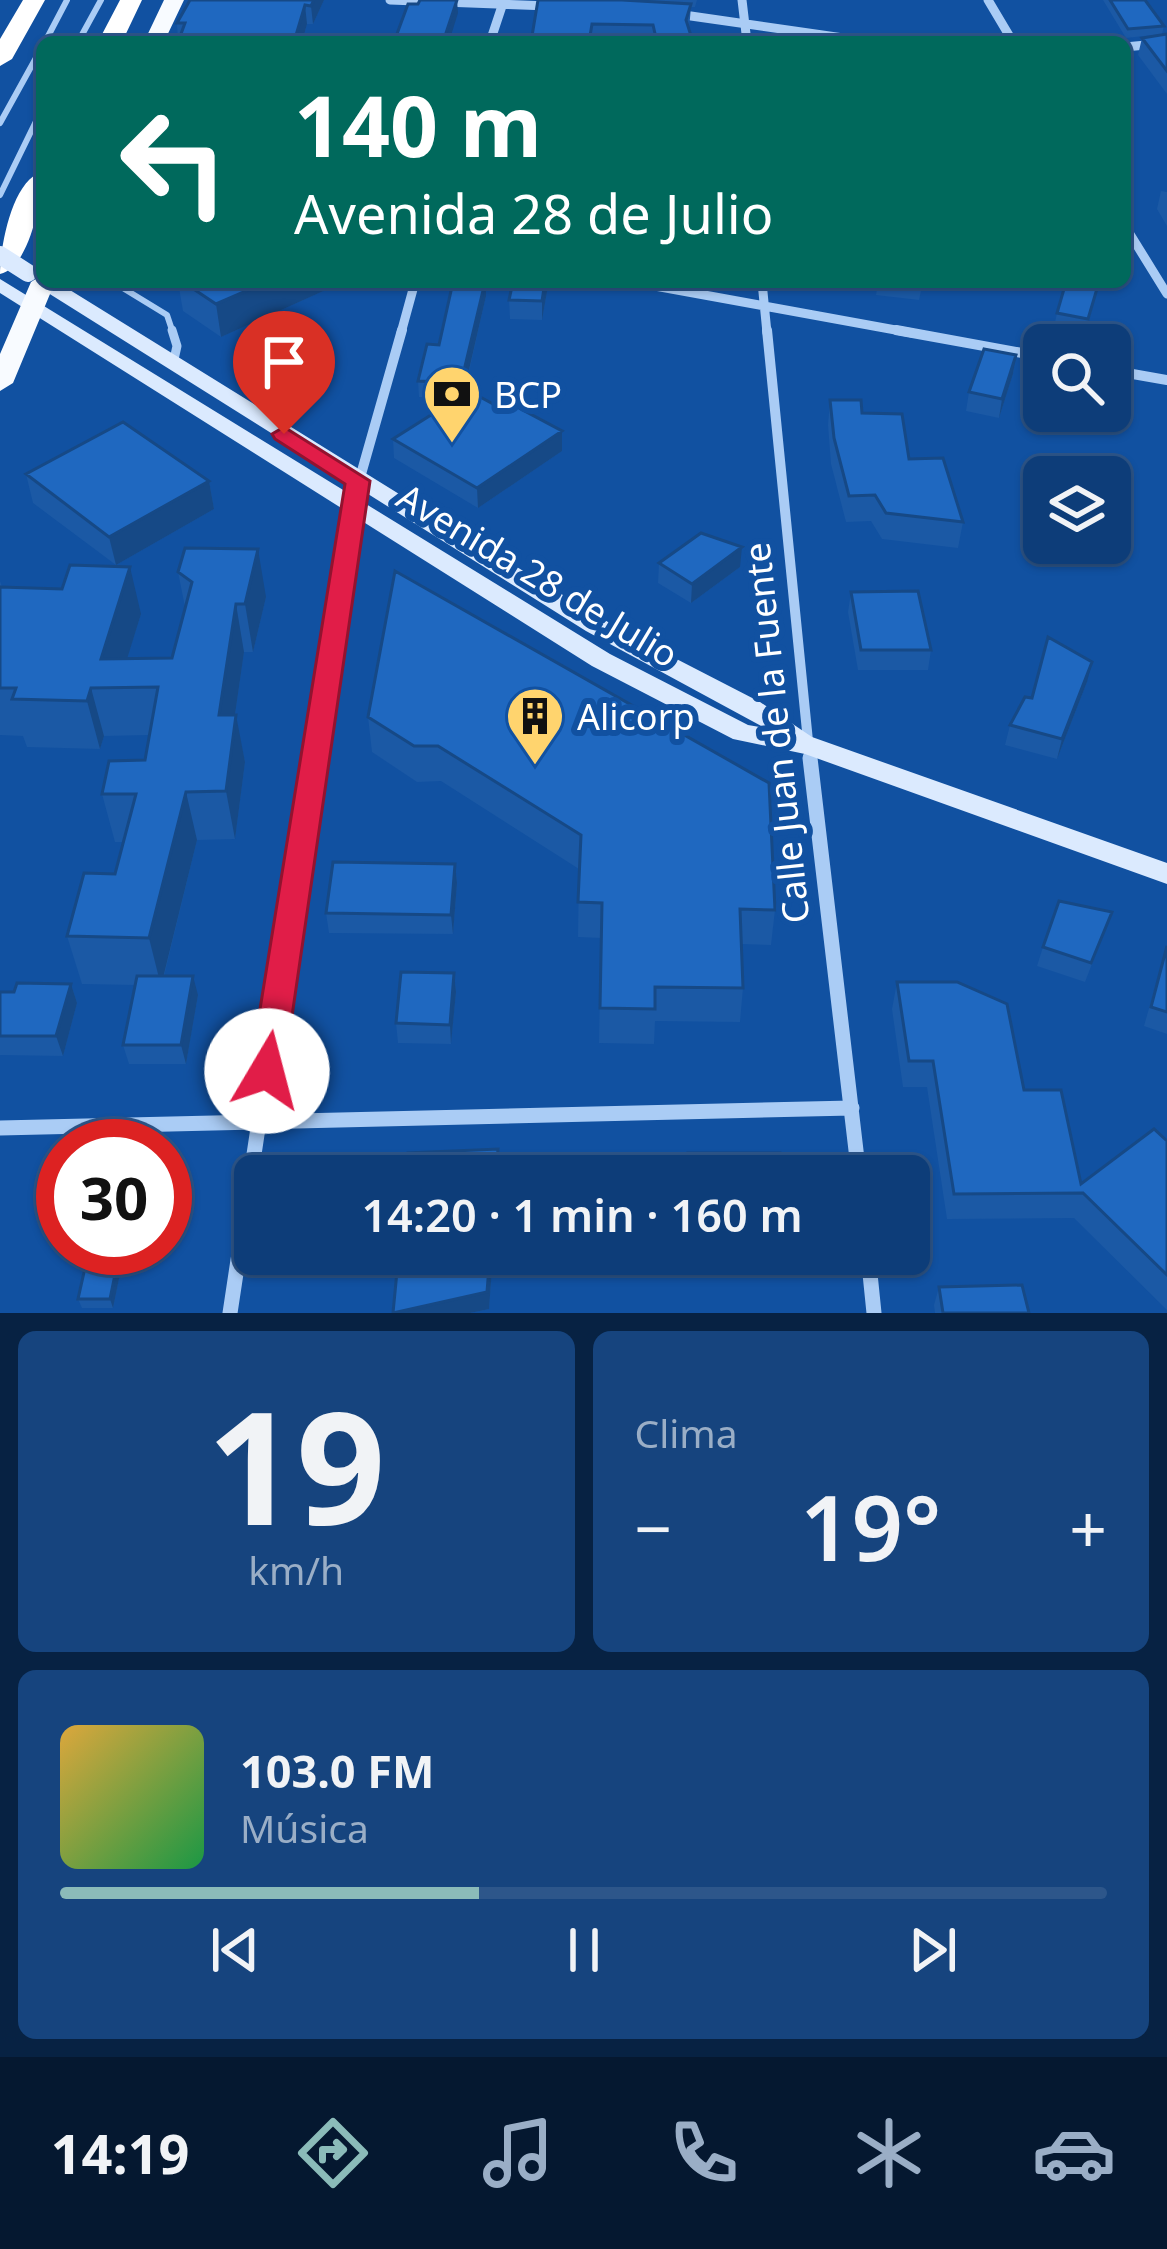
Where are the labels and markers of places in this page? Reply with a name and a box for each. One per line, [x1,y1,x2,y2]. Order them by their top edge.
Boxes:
pin [233,311,335,434]
bank icon: BCP [421,363,483,445]
place label: BCP [494,370,562,419]
building icon: Alicorp [504,685,566,767]
place label: Alicorp [577,692,695,741]

